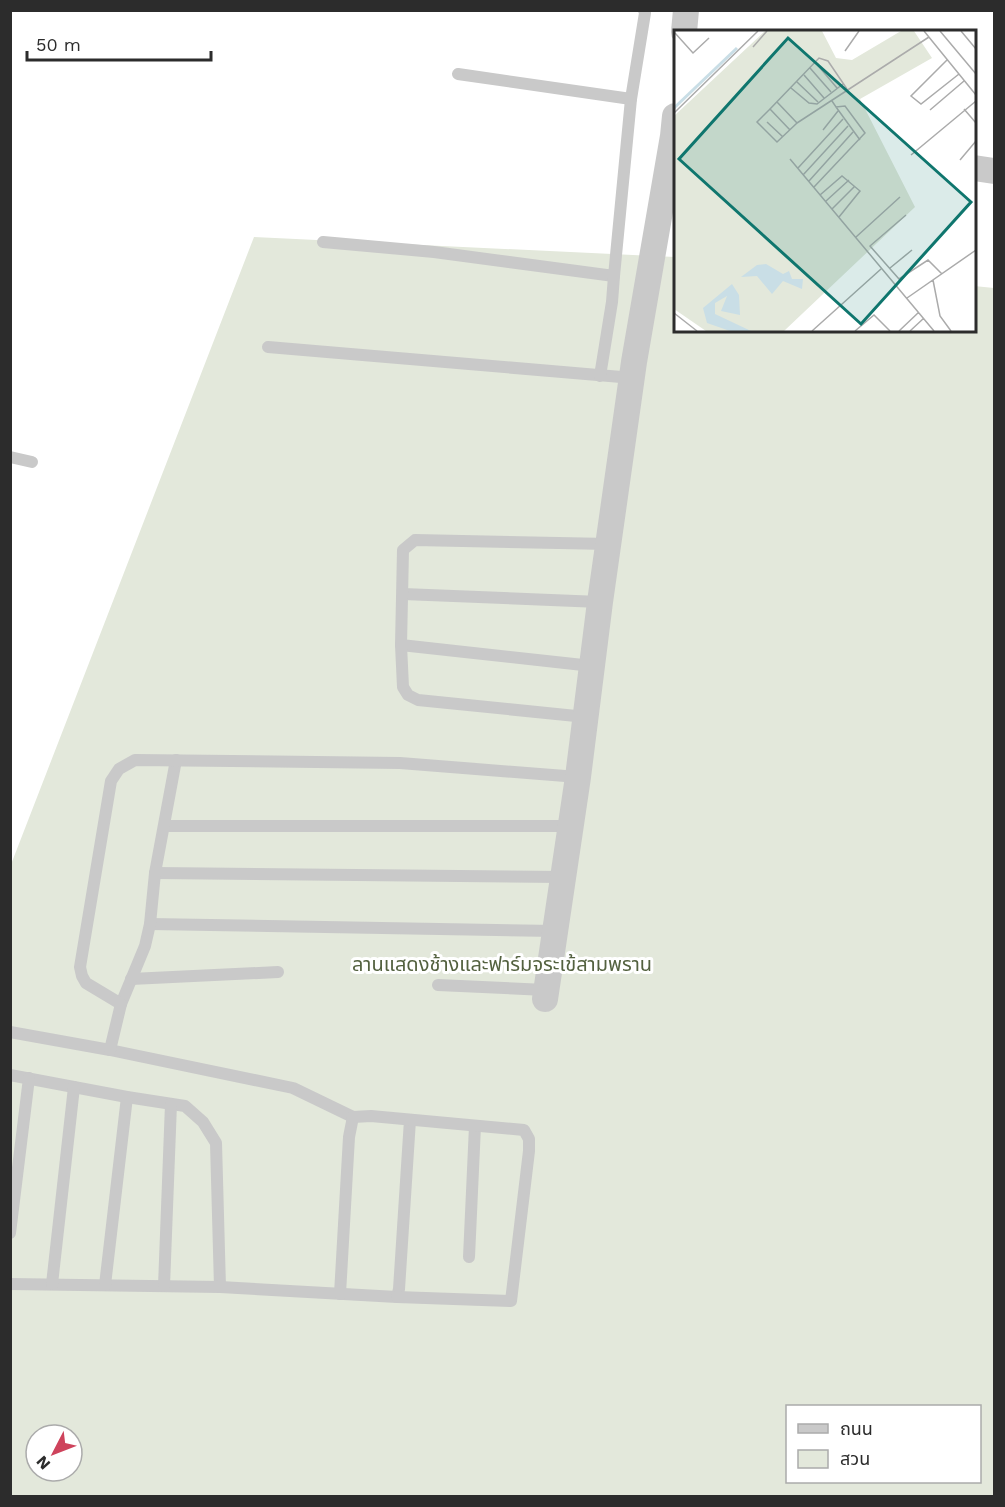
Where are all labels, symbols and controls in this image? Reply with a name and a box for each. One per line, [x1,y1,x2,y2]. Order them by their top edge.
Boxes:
scale bar [27,24,212,62]
inset map [674,30,975,332]
text: 50 m [36,34,81,55]
park label: ลานแสดงช้างและฟาร์มจระเข้สามพราน [352,952,652,976]
legend [786,1405,981,1483]
text: ถนน [840,1418,873,1439]
north arrow [24,1423,84,1483]
text: สวน [840,1448,870,1469]
text: N [32,1452,54,1473]

